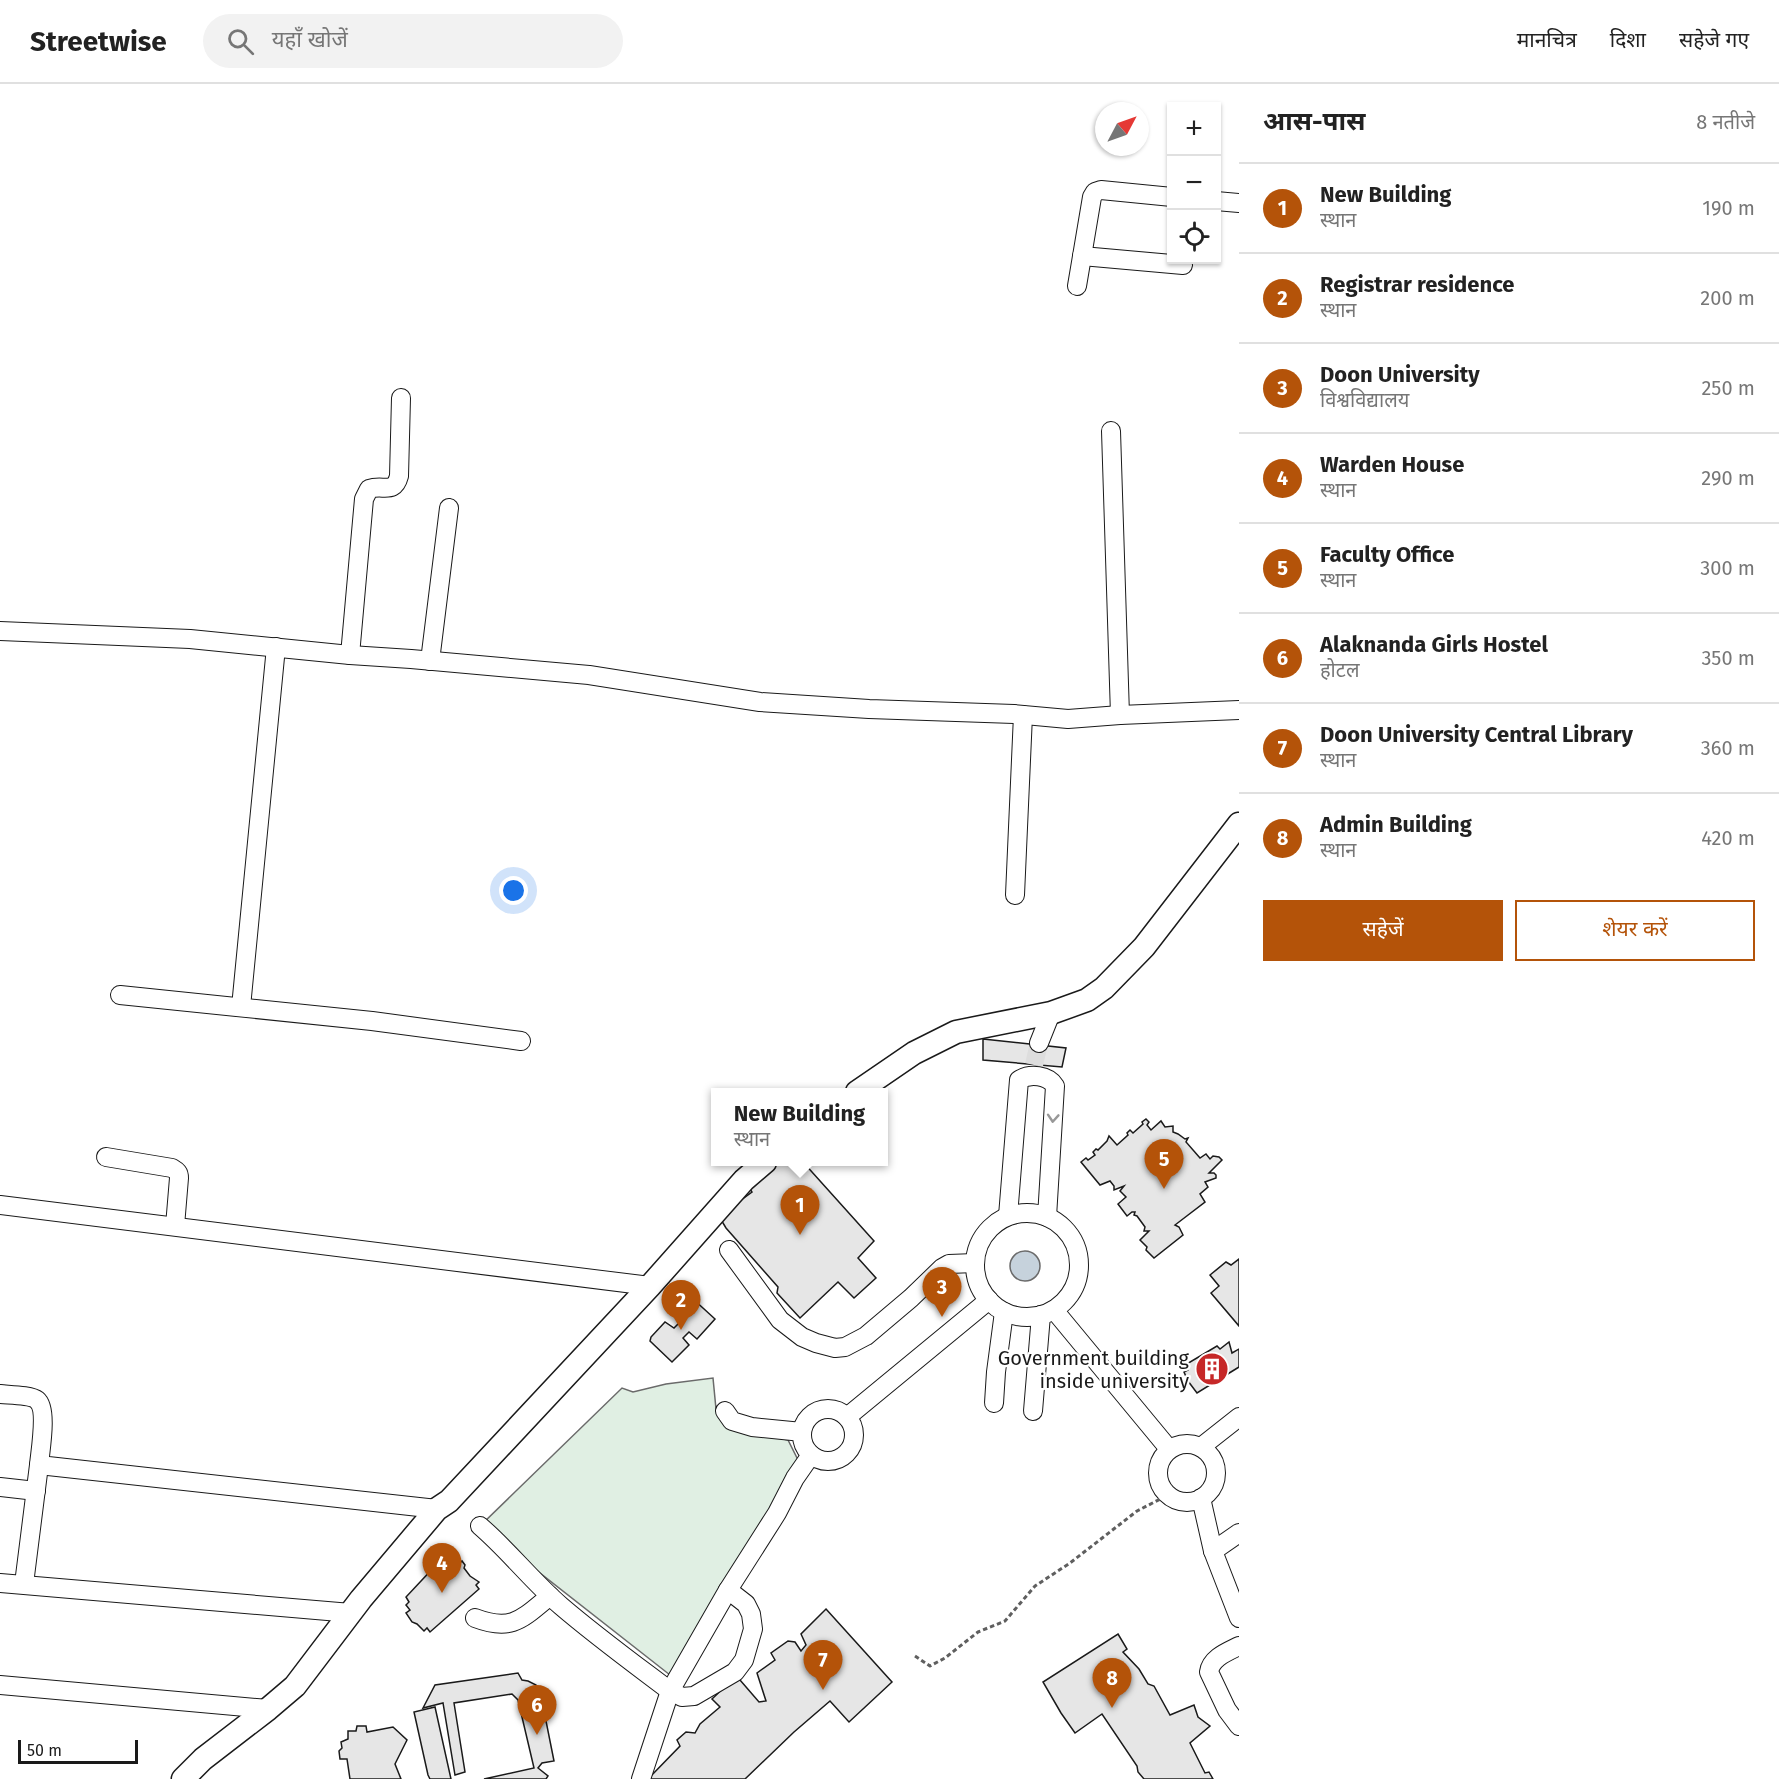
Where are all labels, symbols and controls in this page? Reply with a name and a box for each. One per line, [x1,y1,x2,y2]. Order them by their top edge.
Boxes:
search box [203,14,623,68]
text: Streetwise [30,25,167,58]
icon: search [224,25,257,58]
text: यहाँ खोजें [272,26,348,53]
text: मानचित्र [1517,27,1577,53]
text: दिशा [1610,27,1646,53]
text: सहेजे गए [1679,27,1749,53]
north arrow [1095,102,1149,156]
map controls [1167,102,1221,264]
button: + [1167,102,1221,156]
text: आस-पास [1263,106,1365,137]
text: 8 नतीजे [1696,110,1755,134]
button: − [1167,156,1221,210]
text: New Building [1320,181,1451,208]
text: 1 [1278,196,1287,220]
text: 190 m [1702,196,1755,220]
text: स्थान [1320,208,1356,232]
button: locate [1167,210,1221,264]
text: Registrar residence [1320,271,1514,298]
text: 2 [1277,286,1288,310]
text: 200 m [1700,286,1755,310]
text: स्थान [1320,298,1356,322]
text: Doon University [1320,361,1480,388]
text: 3 [1277,376,1288,400]
text: 250 m [1701,376,1755,400]
text: विश्वविद्यालय [1320,388,1409,412]
text: Warden House [1320,451,1464,478]
text: 4 [1277,466,1288,490]
text: 290 m [1701,466,1755,490]
text: स्थान [1320,478,1356,502]
text: Faculty Office [1320,541,1454,568]
text: 5 [1277,556,1288,580]
text: 300 m [1700,556,1755,580]
text: स्थान [1320,568,1356,592]
text: Alaknanda Girls Hostel [1320,631,1548,658]
text: 6 [1277,646,1288,670]
text: 350 m [1701,646,1755,670]
text: होटल [1320,658,1359,682]
text: Doon University Central Library [1320,721,1633,748]
text: 7 [1278,736,1287,760]
text: 360 m [1701,736,1755,760]
text: स्थान [1320,748,1356,772]
text: Admin Building [1320,811,1472,838]
text: 8 [1277,826,1288,850]
text: 420 m [1701,826,1755,850]
text: स्थान [1320,838,1356,862]
your location [499,876,528,905]
button: सहेजें [1263,900,1503,961]
button: शेयर करें [1515,900,1755,961]
popup [711,1088,888,1166]
text: New Building [734,1100,865,1127]
one-way arrow [1047,1113,1060,1122]
text: स्थान [734,1127,770,1151]
pin: 5 [1144,1140,1184,1189]
pin: 1 [780,1186,820,1235]
pin: 3 [922,1268,962,1317]
pin: 2 [662,1280,700,1330]
place label: Government building inside university [998,1346,1190,1393]
building icon: Government building inside university [1194,1351,1230,1387]
pin: 4 [422,1544,462,1593]
pin: 7 [804,1640,842,1690]
pin: 8 [1092,1658,1132,1708]
pin: 6 [518,1686,556,1735]
scale bar [18,1737,138,1764]
text: 50 m [27,1741,62,1760]

